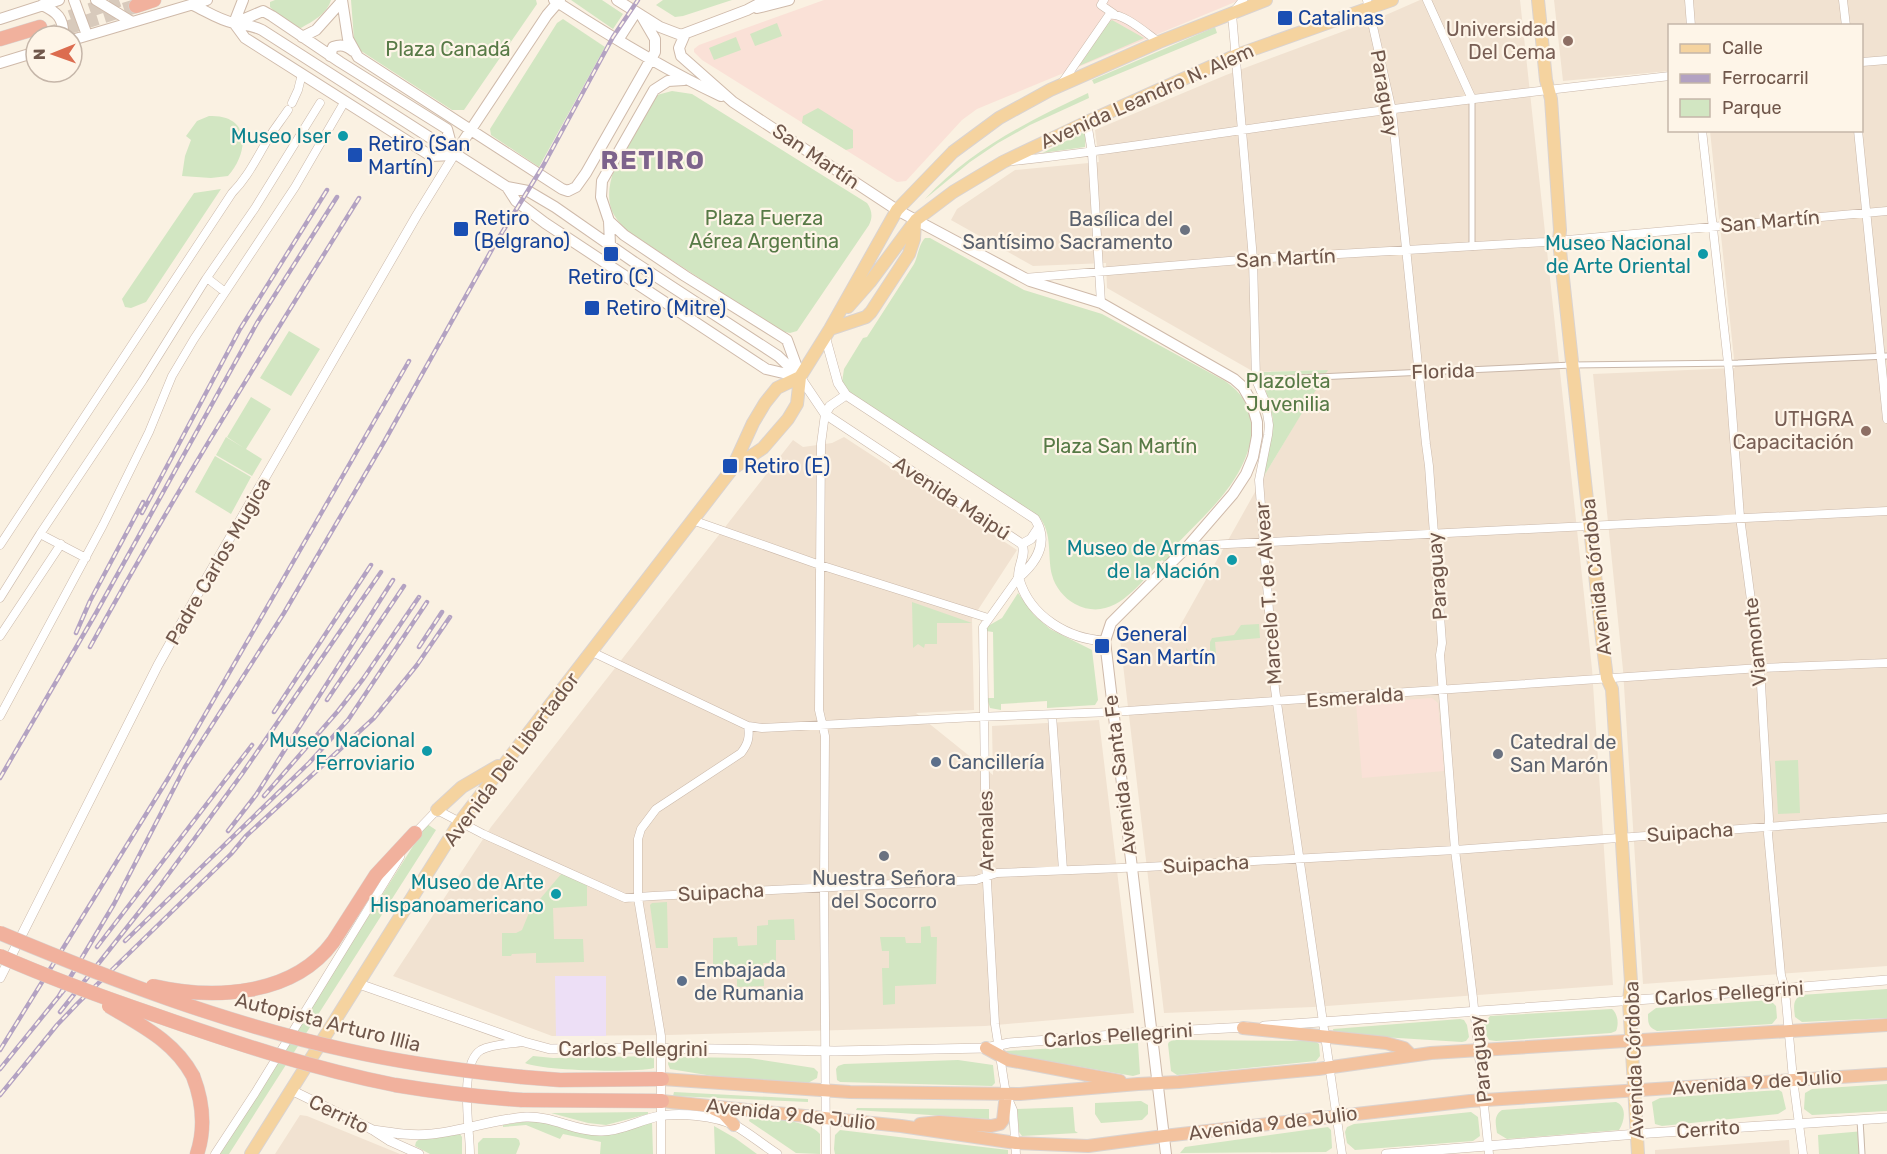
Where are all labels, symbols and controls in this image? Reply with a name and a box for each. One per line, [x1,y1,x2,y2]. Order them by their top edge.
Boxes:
place label: Catalinas [1298,6,1384,30]
marker: Catalinas [1276,9,1294,27]
place label: Universidad Del Cema [1446,17,1556,64]
north arrow [24,24,84,84]
legend [1668,24,1863,132]
marker: Universidad Del Cema [1561,34,1575,48]
park label: Plaza Canadá [385,37,511,61]
text: Calle [1722,37,1763,59]
street label: Avenida Leandro N. Alem [1037,38,1257,154]
text: N [30,48,49,60]
street label: Paraguay [1366,48,1404,138]
text: Ferrocarril [1722,67,1809,89]
text: Parque [1722,97,1782,119]
street label: San Martín [768,118,864,194]
place label: Museo Iser [231,124,331,148]
marker: Museo Iser [336,129,350,143]
place label: Retiro (San Martín) [368,132,470,179]
district label: RETIRO [601,145,705,176]
marker: Retiro (San Martín) [346,146,364,164]
street label: San Martín [1719,205,1821,237]
place label: Retiro (Belgrano) [474,206,570,253]
park label: Plaza Fuerza Aérea Argentina [689,206,839,253]
place label: Basílica del Santísimo Sacramento [962,207,1173,254]
marker: Retiro (Belgrano) [452,220,470,238]
marker: Basílica del Santísimo Sacramento [1178,223,1192,237]
place label: Museo Nacional de Arte Oriental [1545,231,1691,278]
street label: San Martín [1236,243,1336,273]
marker: Retiro (C) [602,245,620,263]
marker: Museo Nacional de Arte Oriental [1696,247,1710,261]
place label: Retiro (C) [568,265,654,289]
place label: Retiro (Mitre) [606,296,726,320]
marker: Retiro (Mitre) [583,299,601,317]
street label: Florida [1411,358,1475,384]
park label: Plazoleta Juvenilia [1245,369,1331,416]
place label: UTHGRA Capacitación [1732,407,1854,454]
marker: UTHGRA Capacitación [1859,424,1873,438]
park label: Plaza San Martín [1043,434,1197,458]
street label: Avenida Maipú [889,451,1015,545]
place label: Retiro (E) [744,454,830,478]
marker: Retiro (E) [721,457,739,475]
street label: Padre Carlos Mugica [160,473,276,649]
street label: Avenida Córdoba [1576,497,1616,657]
street label: Marcelo T. de Alvear [1250,500,1286,686]
street label: Paraguay [1422,531,1452,621]
place label: Museo de Armas de la Nación [1067,536,1220,583]
marker: Museo de Armas de la Nación [1225,553,1239,567]
street label: Viamonte [1738,596,1772,688]
place label: General San Martín [1116,622,1216,669]
marker: General San Martín [1093,637,1111,655]
street label: Avenida Del Libertador [438,667,584,850]
street label: Esmeralda [1305,682,1405,712]
street label: Avenida Santa Fe [1098,693,1142,857]
place label: Museo Nacional Ferroviario [269,728,415,775]
place label: Catedral de San Marón [1510,730,1617,777]
marker: Museo Nacional Ferroviario [420,744,434,758]
marker: Catedral de San Marón [1491,747,1505,761]
place label: Cancillería [948,750,1045,774]
marker: Cancillería [929,755,943,769]
street label: Arenales [973,790,999,872]
street label: Suipacha [1646,817,1734,847]
marker: Nuestra Señora del Socorro [877,849,891,863]
street label: Suipacha [1162,850,1250,878]
place label: Nuestra Señora del Socorro [812,866,956,913]
place label: Museo de Arte Hispanoamericano [370,870,544,917]
street label: Suipacha [677,878,765,906]
marker: Museo de Arte Hispanoamericano [549,887,563,901]
place label: Embajada de Rumania [694,958,804,1005]
marker: Embajada de Rumania [675,974,689,988]
street label: Carlos Pellegrini [1654,976,1804,1010]
street label: Avenida Córdoba [1619,981,1649,1139]
street label: Autopista Arturo Illia [233,987,423,1057]
street label: Paraguay [1463,1014,1497,1104]
street label: Carlos Pellegrini [1043,1018,1193,1052]
street label: Carlos Pellegrini [558,1037,708,1061]
street label: Avenida 9 de Julio [1671,1064,1843,1100]
street label: Cerrito [305,1089,373,1139]
street label: Avenida 9 de Julio [705,1093,877,1135]
street label: Avenida 9 de Julio [1187,1101,1359,1145]
street label: Cerrito [1675,1115,1741,1143]

